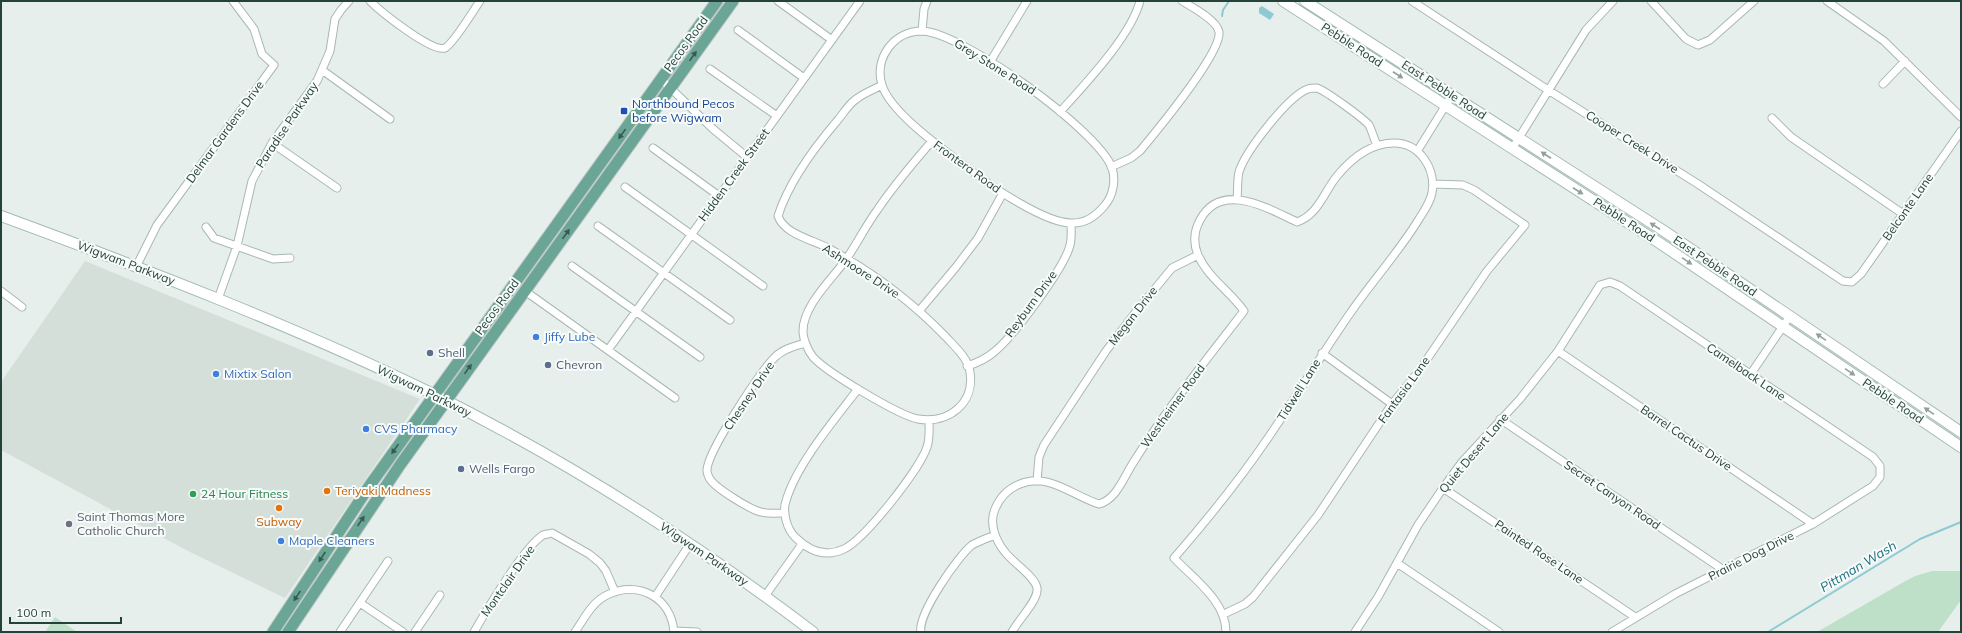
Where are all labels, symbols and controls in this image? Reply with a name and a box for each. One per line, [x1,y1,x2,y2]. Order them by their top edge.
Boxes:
street label: Pecos Road [660,13,711,75]
street label: Pebble Road [1319,19,1386,70]
street label: Grey Stone Road [952,35,1039,98]
one-way arrow [689,51,697,62]
street label: East Pebble Road [1399,57,1489,123]
one-way arrow [1393,71,1403,79]
street label: Delmar Gardens Drive [182,78,267,186]
street label: Paradise Parkway [252,78,321,171]
place label: Northbound Pecos before Wigwam [632,96,735,125]
marker: Northbound Pecos before Wigwam [619,106,629,116]
street label: Cooper Creek Drive [1583,107,1681,176]
street label: Hidden Creek Street [695,125,772,224]
one-way arrow [618,128,626,139]
street label: Frontera Road [931,137,1004,196]
one-way arrow [1540,152,1552,159]
street label: Belconte Lane [1879,170,1936,243]
one-way arrow [1572,187,1584,194]
street label: Pebble Road [1591,194,1658,245]
one-way arrow [1649,222,1661,229]
one-way arrow [562,229,570,239]
street label: East Pebble Road [1671,232,1760,299]
street label: Wigwam Parkway [75,237,178,288]
street label: Ashmoore Drive [820,240,903,301]
one-way arrow [1681,258,1693,265]
street label: Reyburn Drive [1001,267,1060,340]
street label: Pecos Road [471,276,522,338]
street label: Megan Drive [1105,283,1160,348]
place label: Jiffy Lube [544,329,595,344]
marker: Jiffy Lube [531,332,541,342]
one-way arrow [1816,333,1826,341]
street label: Camelback Lane [1704,340,1789,404]
place label: Shell [438,345,465,360]
marker: Shell [425,348,435,358]
street label: Fantasia Lane [1374,354,1433,426]
street label: Tidwell Lane [1274,356,1324,424]
place label: Chevron [556,357,602,372]
street label: Chesney Drive [720,358,777,433]
marker: Chevron [543,360,553,370]
street label: Wigwam Parkway [374,361,475,420]
street label: Westheimer Road [1137,361,1208,450]
one-way arrow [464,364,473,375]
place label: Mixtix Salon [224,366,292,381]
one-way arrow [1845,368,1855,376]
marker: Mixtix Salon [211,369,221,379]
street label: Pebble Road [1860,375,1927,426]
street label: Barrel Cactus Drive [1638,401,1735,474]
one-way arrow [1923,407,1934,414]
street label: Quiet Desert Lane [1436,409,1512,496]
place label: CVS Pharmacy [374,421,458,436]
marker: CVS Pharmacy [361,424,371,434]
one-way arrow [391,444,399,455]
street label: Secret Canyon Road [1561,457,1663,532]
place label: Wells Fargo [469,461,535,476]
marker: Wells Fargo [456,464,466,474]
place label: Teriyaki Madness [335,483,431,498]
place label: 24 Hour Fitness [201,486,288,501]
marker: Teriyaki Madness [322,486,332,496]
marker: 24 Hour Fitness [188,489,198,499]
marker: Subway [274,503,284,513]
place label: Saint Thomas More Catholic Church [77,509,185,538]
place label: Subway [256,514,302,529]
one-way arrow [358,515,365,527]
street label: Painted Rose Lane [1492,516,1586,587]
street label: Wigwam Parkway [657,518,752,589]
marker: Saint Thomas More Catholic Church [64,519,74,529]
street label: Prairie Dog Drive [1705,528,1796,584]
place label: Maple Cleaners [289,533,375,548]
marker: Maple Cleaners [276,536,286,546]
water label: Pittman Wash [1817,537,1899,595]
street label: Montclair Drive [477,542,538,619]
one-way arrow [318,552,326,562]
one-way arrow [293,591,301,601]
scale bar [10,599,121,625]
text: 100 m [16,605,51,620]

